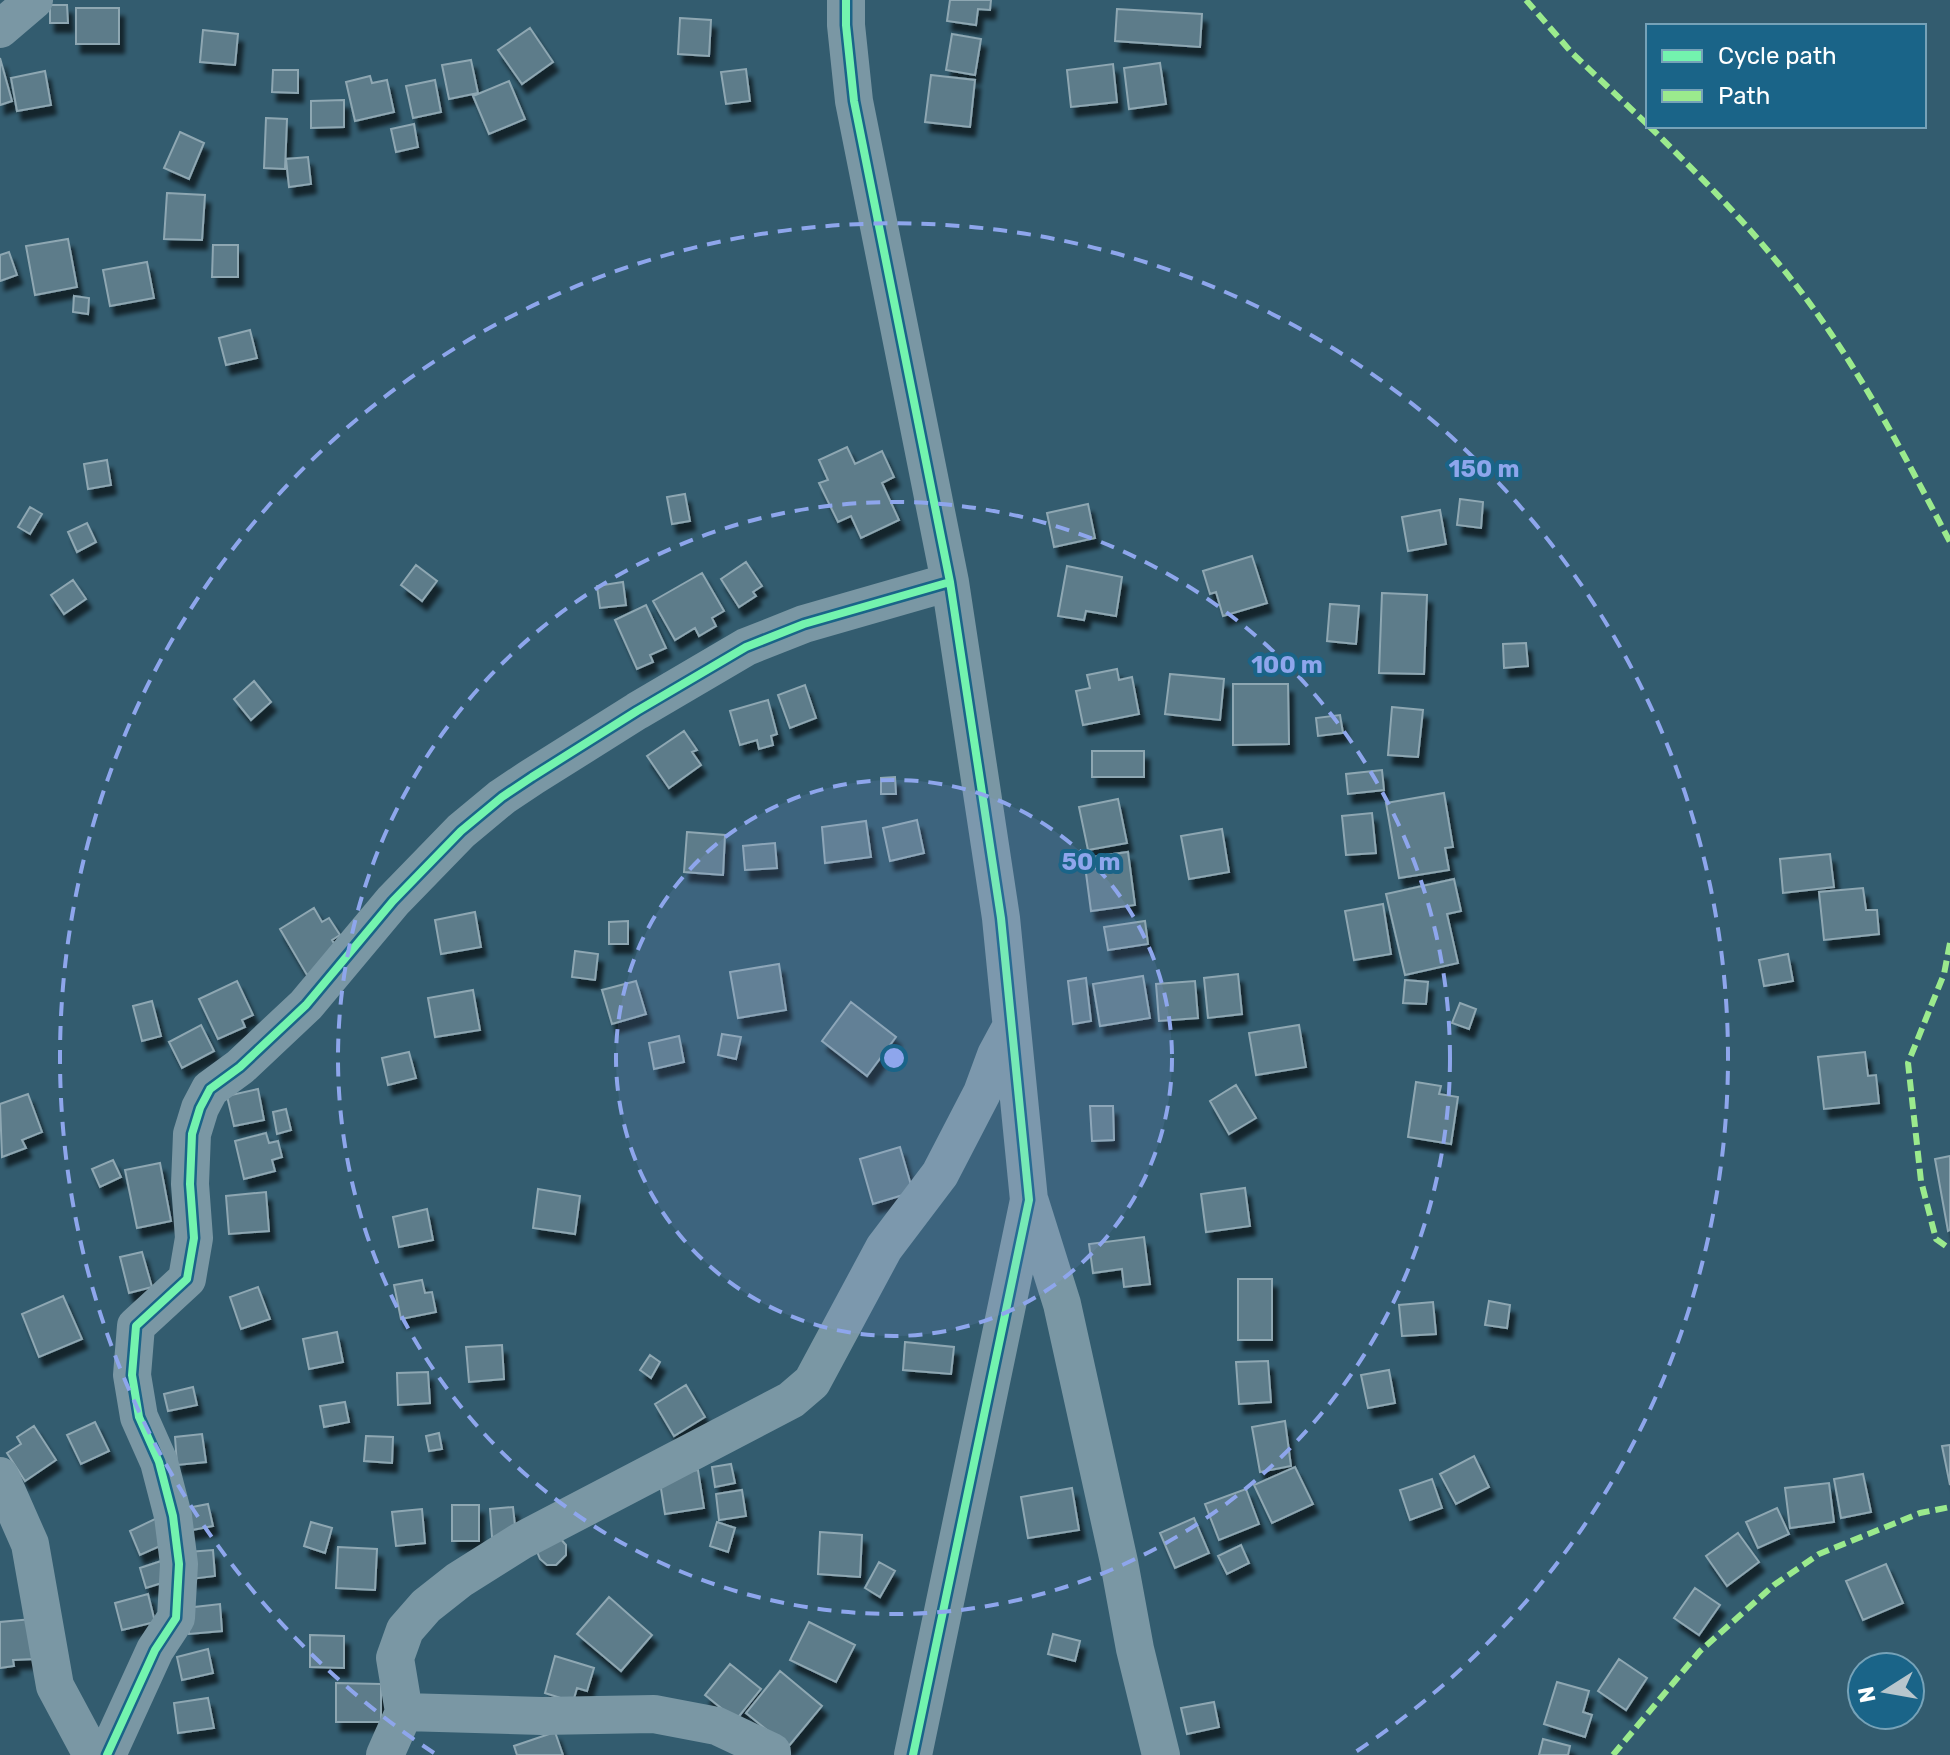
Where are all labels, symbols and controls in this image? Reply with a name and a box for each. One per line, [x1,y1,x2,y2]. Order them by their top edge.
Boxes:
legend [1646,24,1926,128]
text: Cycle path [1718,42,1837,70]
text: Path [1718,82,1770,110]
text: 150 m [1449,455,1519,483]
text: 100 m [1251,651,1323,679]
text: 50 m [1062,848,1120,876]
centre of rings [880,1044,908,1072]
north arrow [1846,1651,1926,1731]
text: N [1852,1684,1882,1705]

